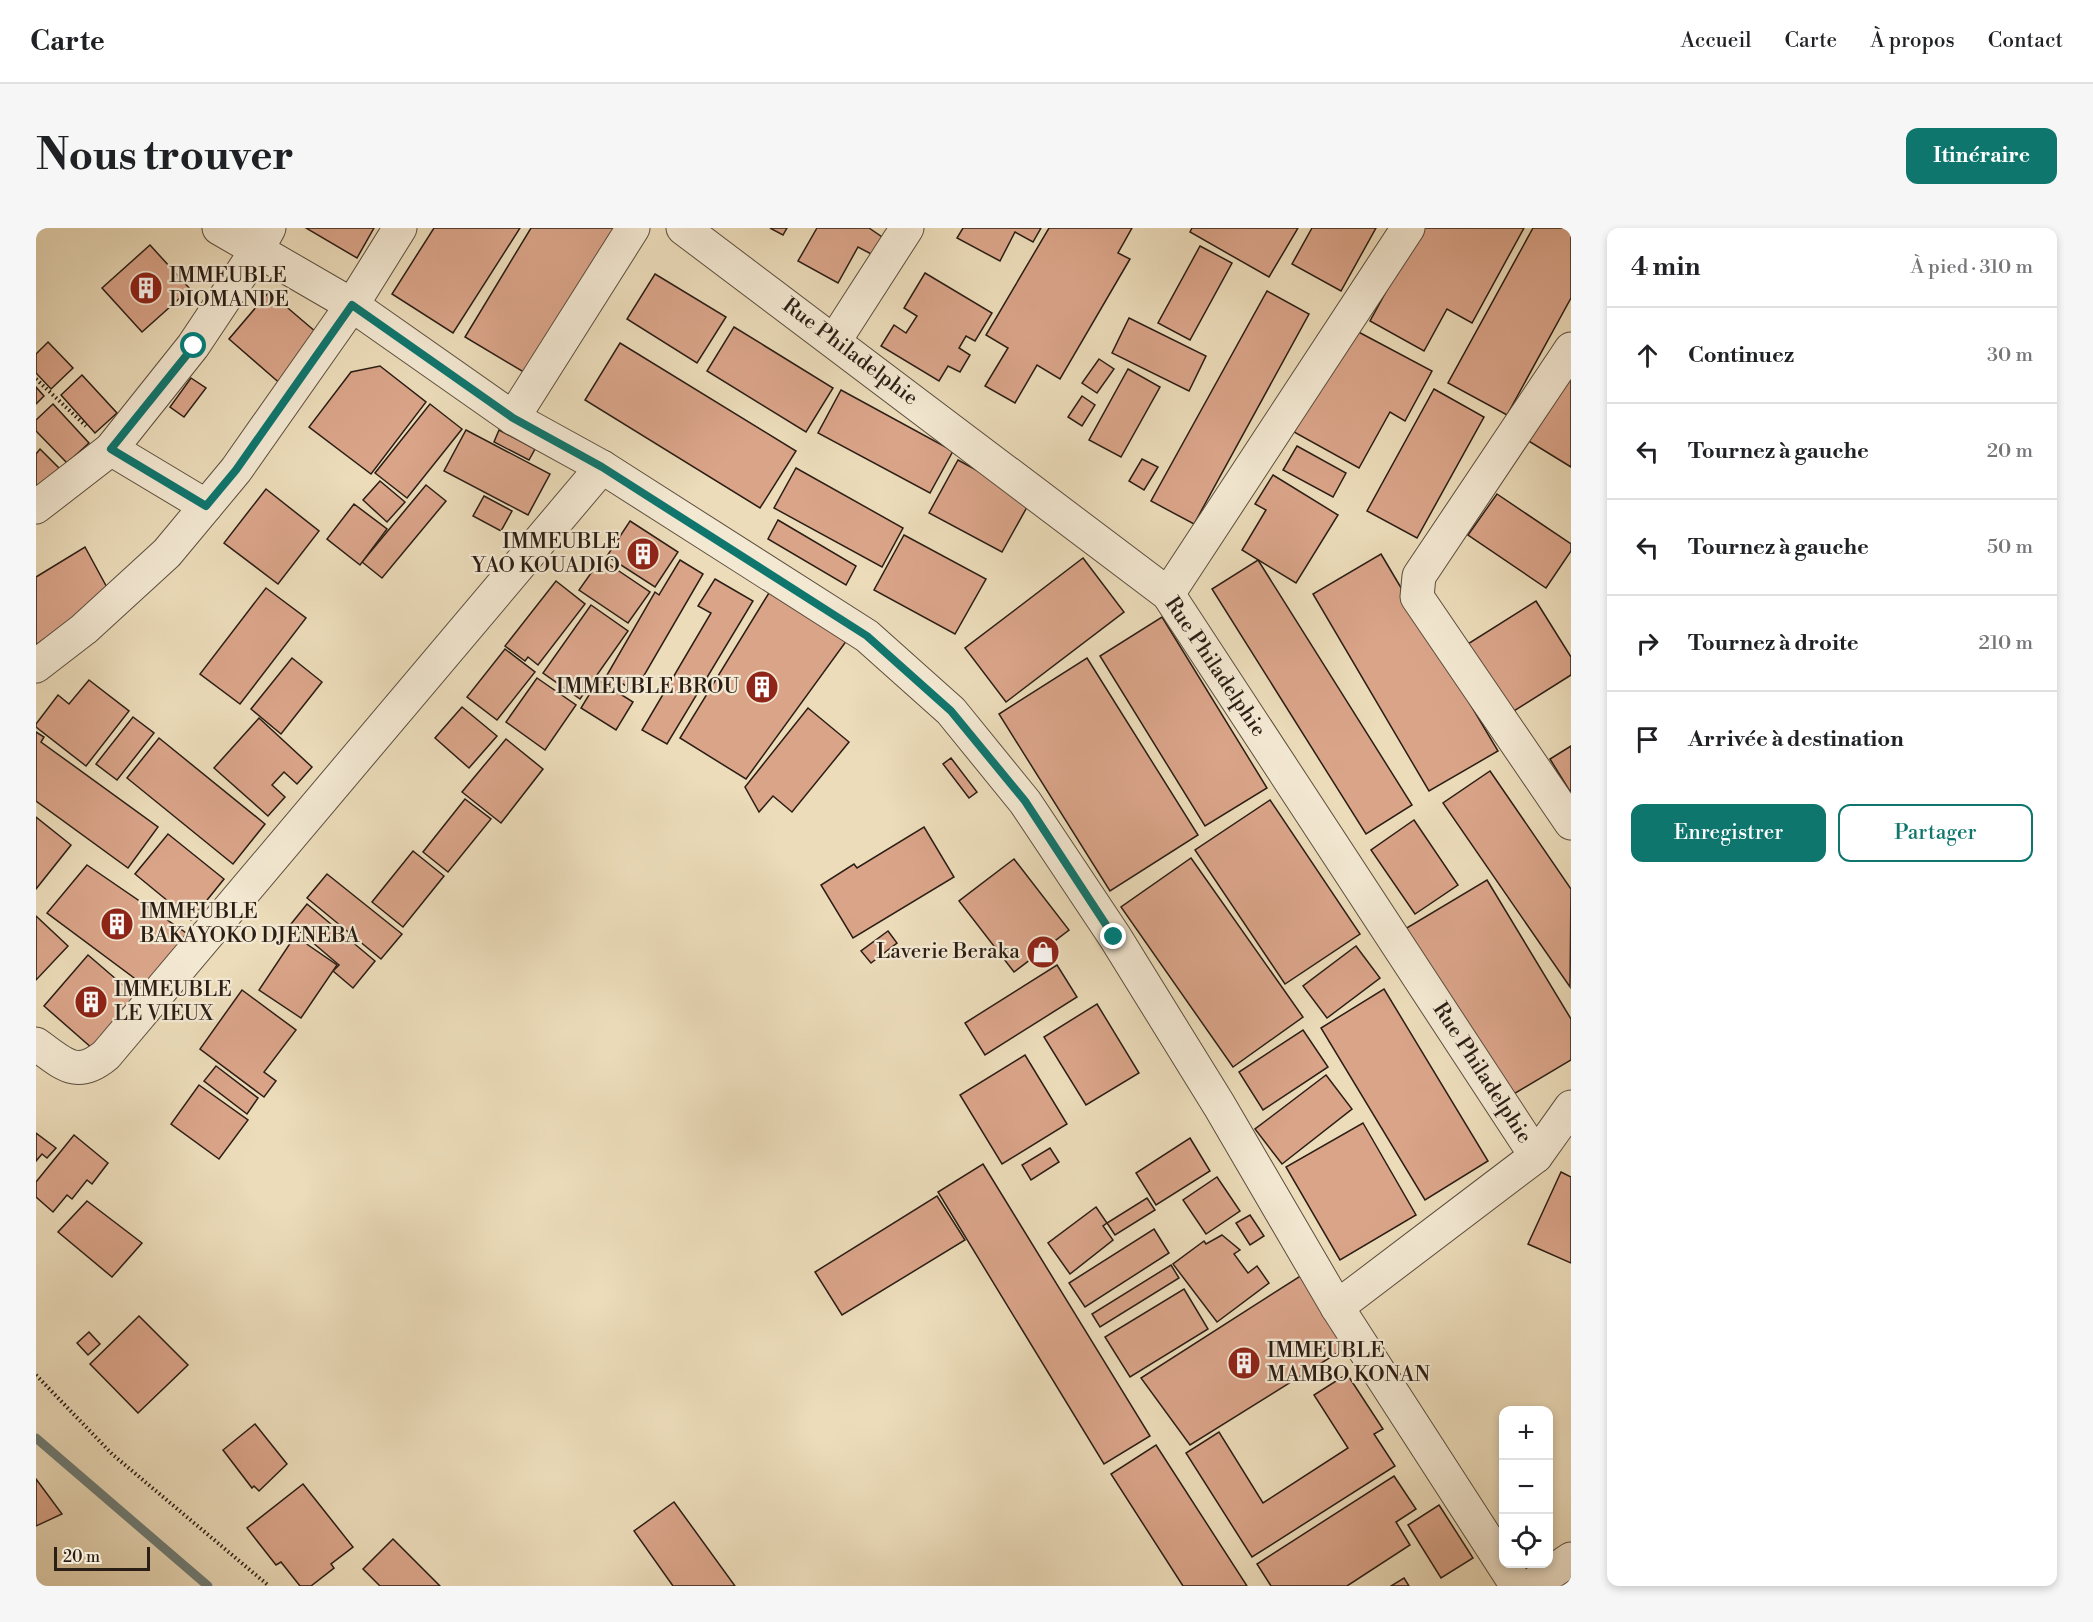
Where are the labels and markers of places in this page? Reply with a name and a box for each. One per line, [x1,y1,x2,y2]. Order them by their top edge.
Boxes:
place label: IMMEUBLE DIOMANDE [169,263,289,313]
building icon: IMMEUBLE DIOMANDE [128,270,164,306]
place label: IMMEUBLE YAO KOUADIO [471,529,620,579]
building icon: IMMEUBLE YAO KOUADIO [625,536,661,572]
building icon: IMMEUBLE BROU [744,669,780,705]
place label: IMMEUBLE BROU [556,674,740,700]
place label: IMMEUBLE BAKAYOKO DJENEBA [139,899,360,949]
building icon: IMMEUBLE BAKAYOKO DJENEBA [99,906,135,942]
shop icon: Laverie Beraka [1025,934,1061,970]
place label: Laverie Beraka [876,939,1020,965]
place label: IMMEUBLE LE VIEUX [114,977,232,1027]
building icon: IMMEUBLE LE VIEUX [73,984,109,1020]
place label: IMMEUBLE MAMBO KONAN [1267,1338,1430,1388]
building icon: IMMEUBLE MAMBO KONAN [1226,1345,1262,1381]

